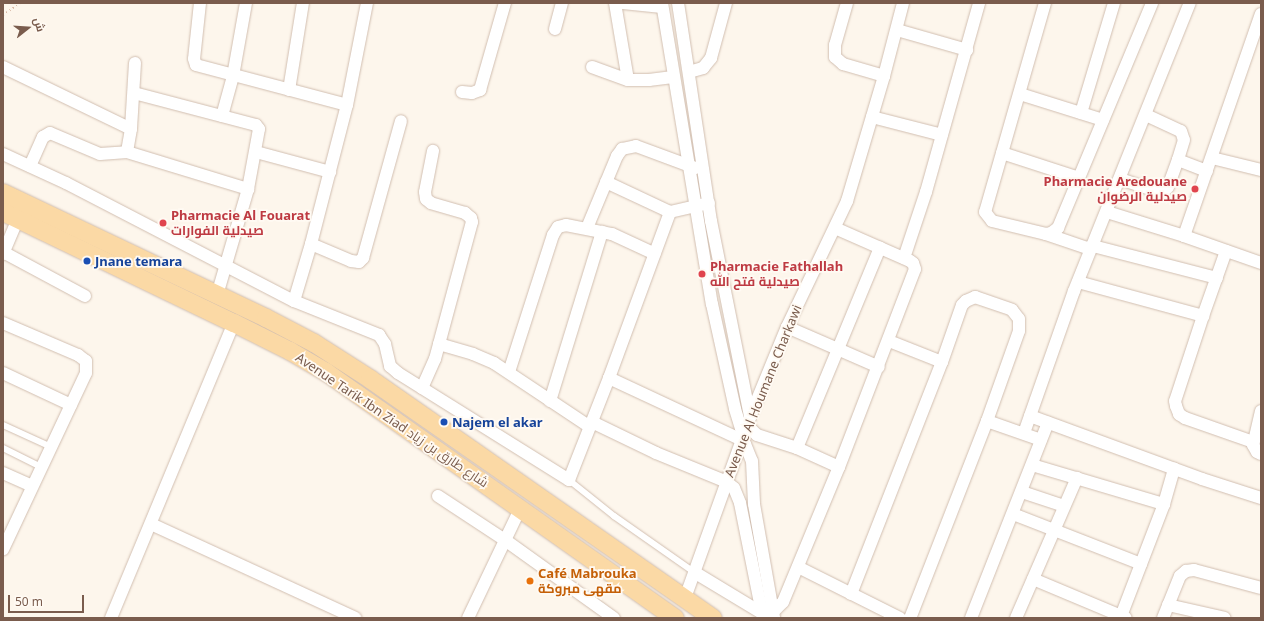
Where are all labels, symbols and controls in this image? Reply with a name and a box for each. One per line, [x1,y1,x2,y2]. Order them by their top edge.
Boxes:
north arrow [8,8,48,48]
text: ش [31,15,49,33]
place label: Pharmacie Aredouane صيدلية الرضوان [1044,174,1187,205]
marker: Pharmacie Aredouane صيدلية الرضوان [1190,184,1200,194]
place label: Pharmacie Al Fouarat صيدلية الفوارات [171,208,310,239]
marker: Pharmacie Al Fouarat صيدلية الفوارات [158,218,168,228]
place label: Jnane temara [95,253,182,269]
marker: Jnane temara [82,256,92,266]
place label: Pharmacie Fathallah صيدلية فتح الله [710,259,843,290]
marker: Pharmacie Fathallah صيدلية فتح الله [697,269,707,279]
street label: Avenue Al Houmane Charkawi [721,303,805,479]
street label: Avenue Tarik Ibn Ziad شارع طارق بن زياد [293,350,491,490]
place label: Najem el akar [452,414,543,430]
marker: Najem el akar [439,417,449,427]
place label: Café Mabrouka مقهى مبروكة [538,566,637,597]
marker: Café Mabrouka مقهى مبروكة [525,576,535,586]
scale bar [10,587,86,613]
text: 50 m [15,593,43,610]

